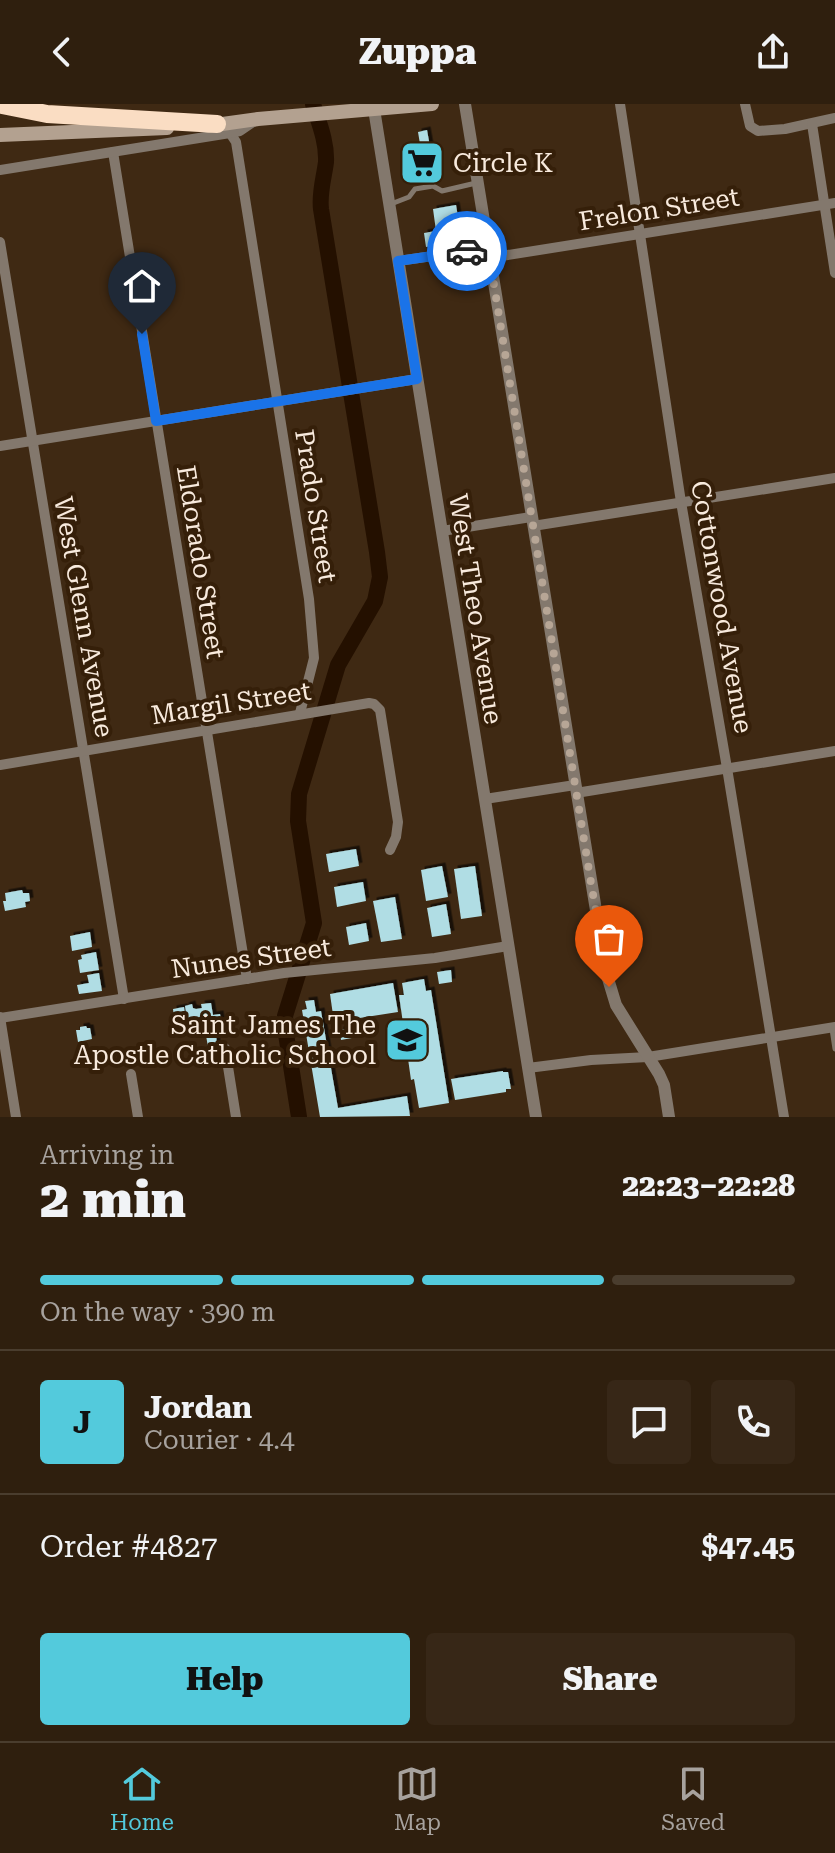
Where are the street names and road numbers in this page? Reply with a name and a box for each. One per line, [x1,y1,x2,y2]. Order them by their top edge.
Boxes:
street label: Frelon Street [577,181,741,236]
street label: Prado Street [289,427,343,585]
street label: Eldorado Street [171,463,231,661]
street label: Cottonwood Avenue [685,478,759,736]
street label: West Theo Avenue [443,492,509,726]
street label: West Glenn Avenue [48,494,120,740]
street label: Margil Street [149,676,313,730]
street label: Nunes Street [169,932,333,984]

